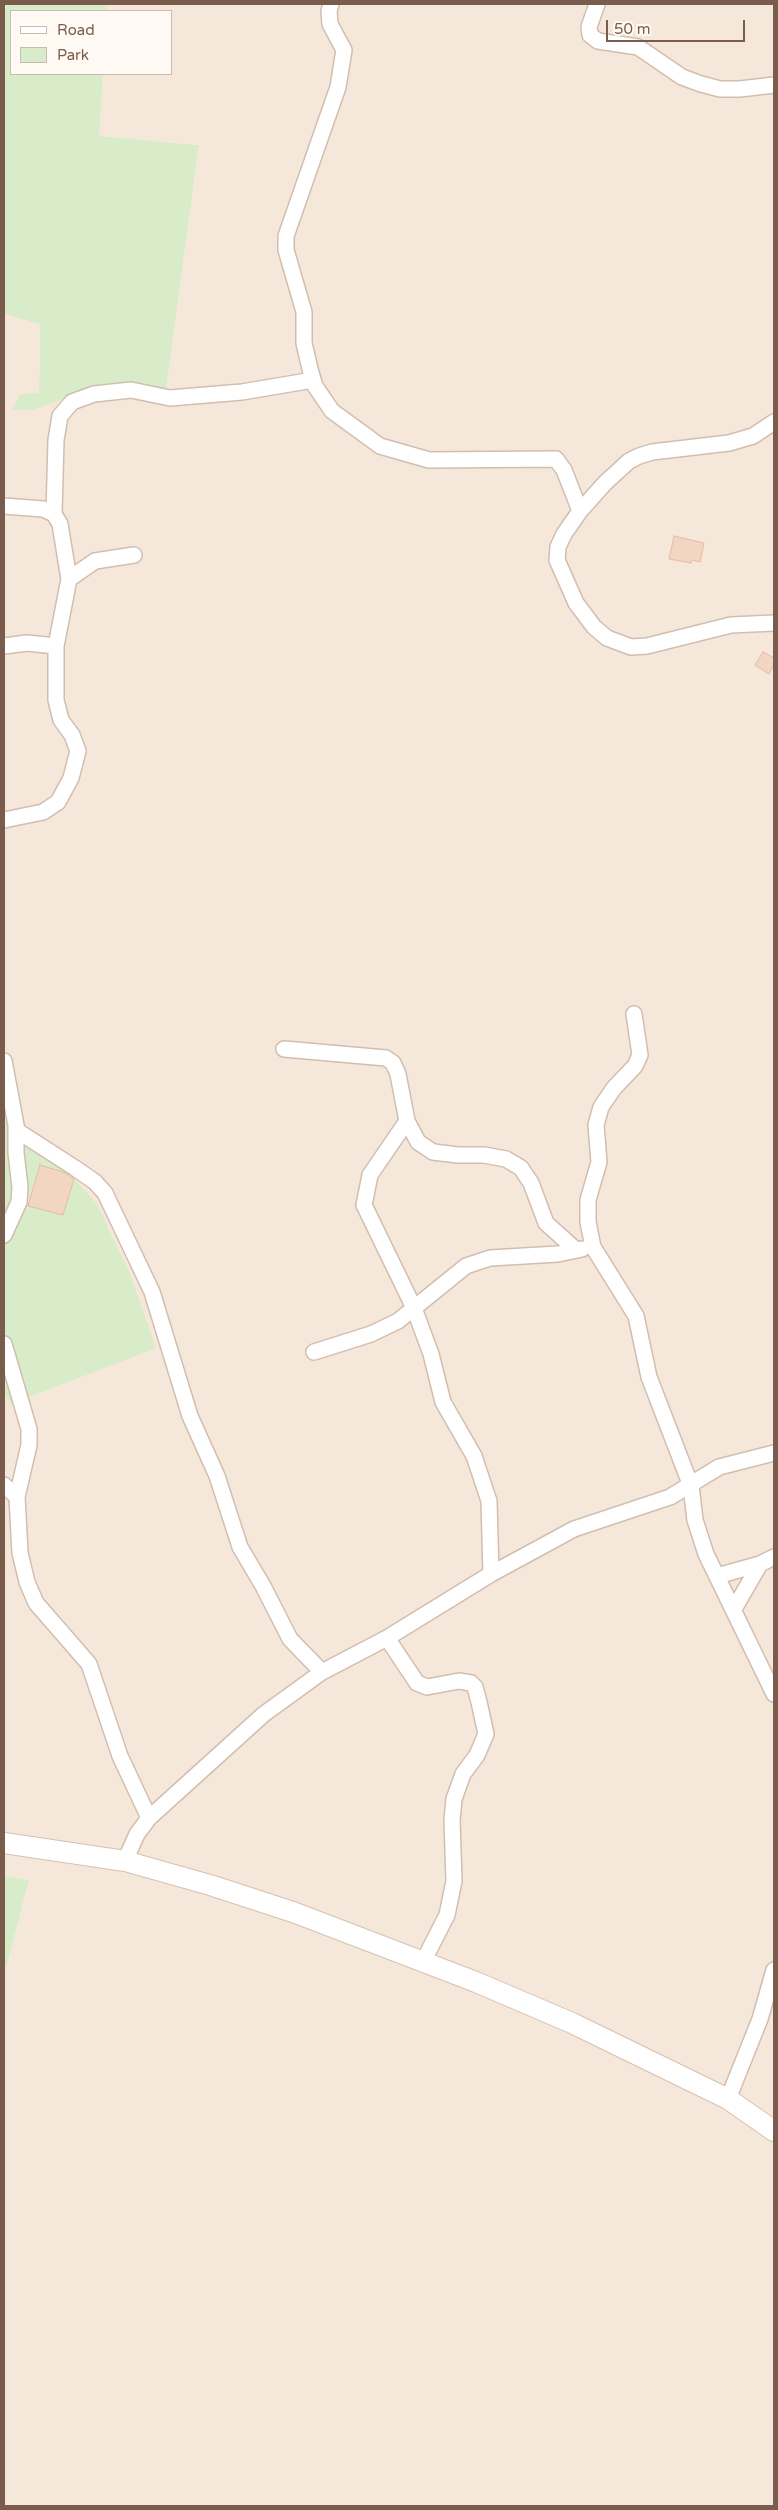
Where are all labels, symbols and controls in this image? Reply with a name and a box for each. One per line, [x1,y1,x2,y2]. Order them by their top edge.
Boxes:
legend [10,10,172,75]
scale bar [608,10,747,42]
text: 50 m [614,20,651,38]
text: Road [57,21,95,39]
text: Park [57,46,89,64]

